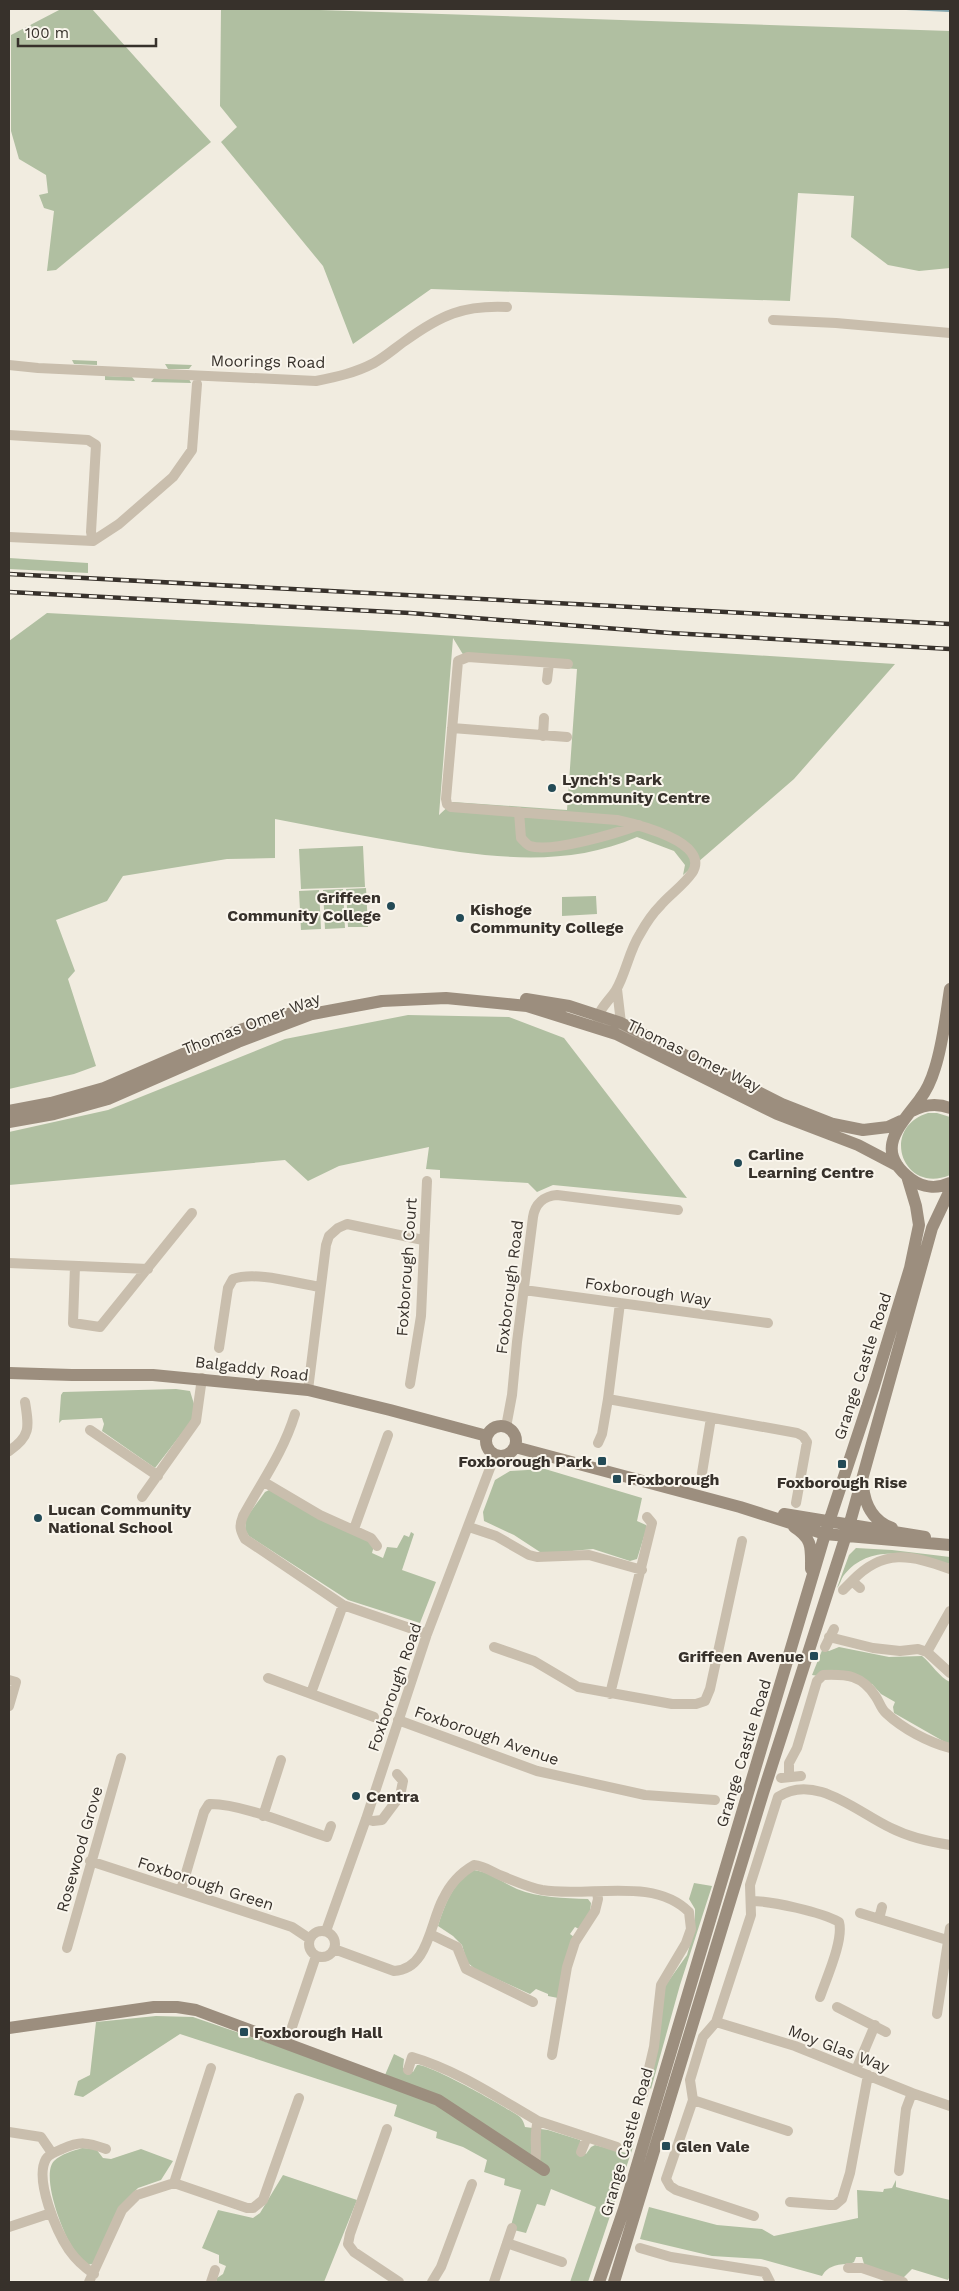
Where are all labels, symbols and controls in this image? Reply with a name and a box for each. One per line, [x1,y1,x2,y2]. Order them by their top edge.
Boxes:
scale bar [18,15,155,47]
text: 100 m [25,24,69,42]
street label: Moorings Road [210,351,326,372]
place label: Lynch's Park Community Centre [562,770,710,807]
marker: Lynch's Park Community Centre [546,782,558,794]
place label: Griffeen Community College [227,888,381,925]
marker: Griffeen Community College [385,900,397,912]
place label: Kishoge Community College [470,900,624,937]
marker: Kishoge Community College [454,912,466,924]
street label: Thomas Omer Way [180,988,324,1059]
street label: Thomas Omer Way [624,1015,764,1096]
place label: Carline Learning Centre [748,1145,874,1182]
marker: Carline Learning Centre [732,1157,744,1169]
street label: Foxborough Court [392,1197,421,1337]
street label: Foxborough Road [492,1219,527,1355]
street label: Foxborough Way [584,1273,713,1310]
street label: Grange Castle Road [830,1290,895,1442]
street label: Balgaddy Road [194,1352,310,1385]
place label: Foxborough Park [458,1452,592,1471]
marker: Foxborough Park [596,1455,608,1467]
marker: Foxborough Rise [836,1458,848,1470]
place label: Foxborough [627,1470,719,1489]
marker: Foxborough [611,1473,623,1485]
place label: Foxborough Rise [777,1473,907,1492]
place label: Lucan Community National School [48,1500,192,1537]
marker: Lucan Community National School [32,1512,44,1524]
street label: Foxborough Road [364,1620,425,1754]
place label: Griffeen Avenue [678,1647,804,1666]
marker: Griffeen Avenue [808,1650,820,1662]
street label: Grange Castle Road [712,1677,775,1829]
street label: Foxborough Avenue [412,1702,562,1769]
street label: Rosewood Grove [52,1784,107,1914]
place label: Centra [366,1787,420,1806]
marker: Centra [350,1790,362,1802]
street label: Foxborough Green [135,1852,276,1914]
street label: Moy Glas Way [786,2020,893,2077]
place label: Foxborough Hall [254,2023,383,2042]
marker: Foxborough Hall [238,2026,250,2038]
street label: Grange Castle Road [596,2066,657,2219]
place label: Glen Vale [676,2137,750,2156]
marker: Glen Vale [660,2140,672,2152]

